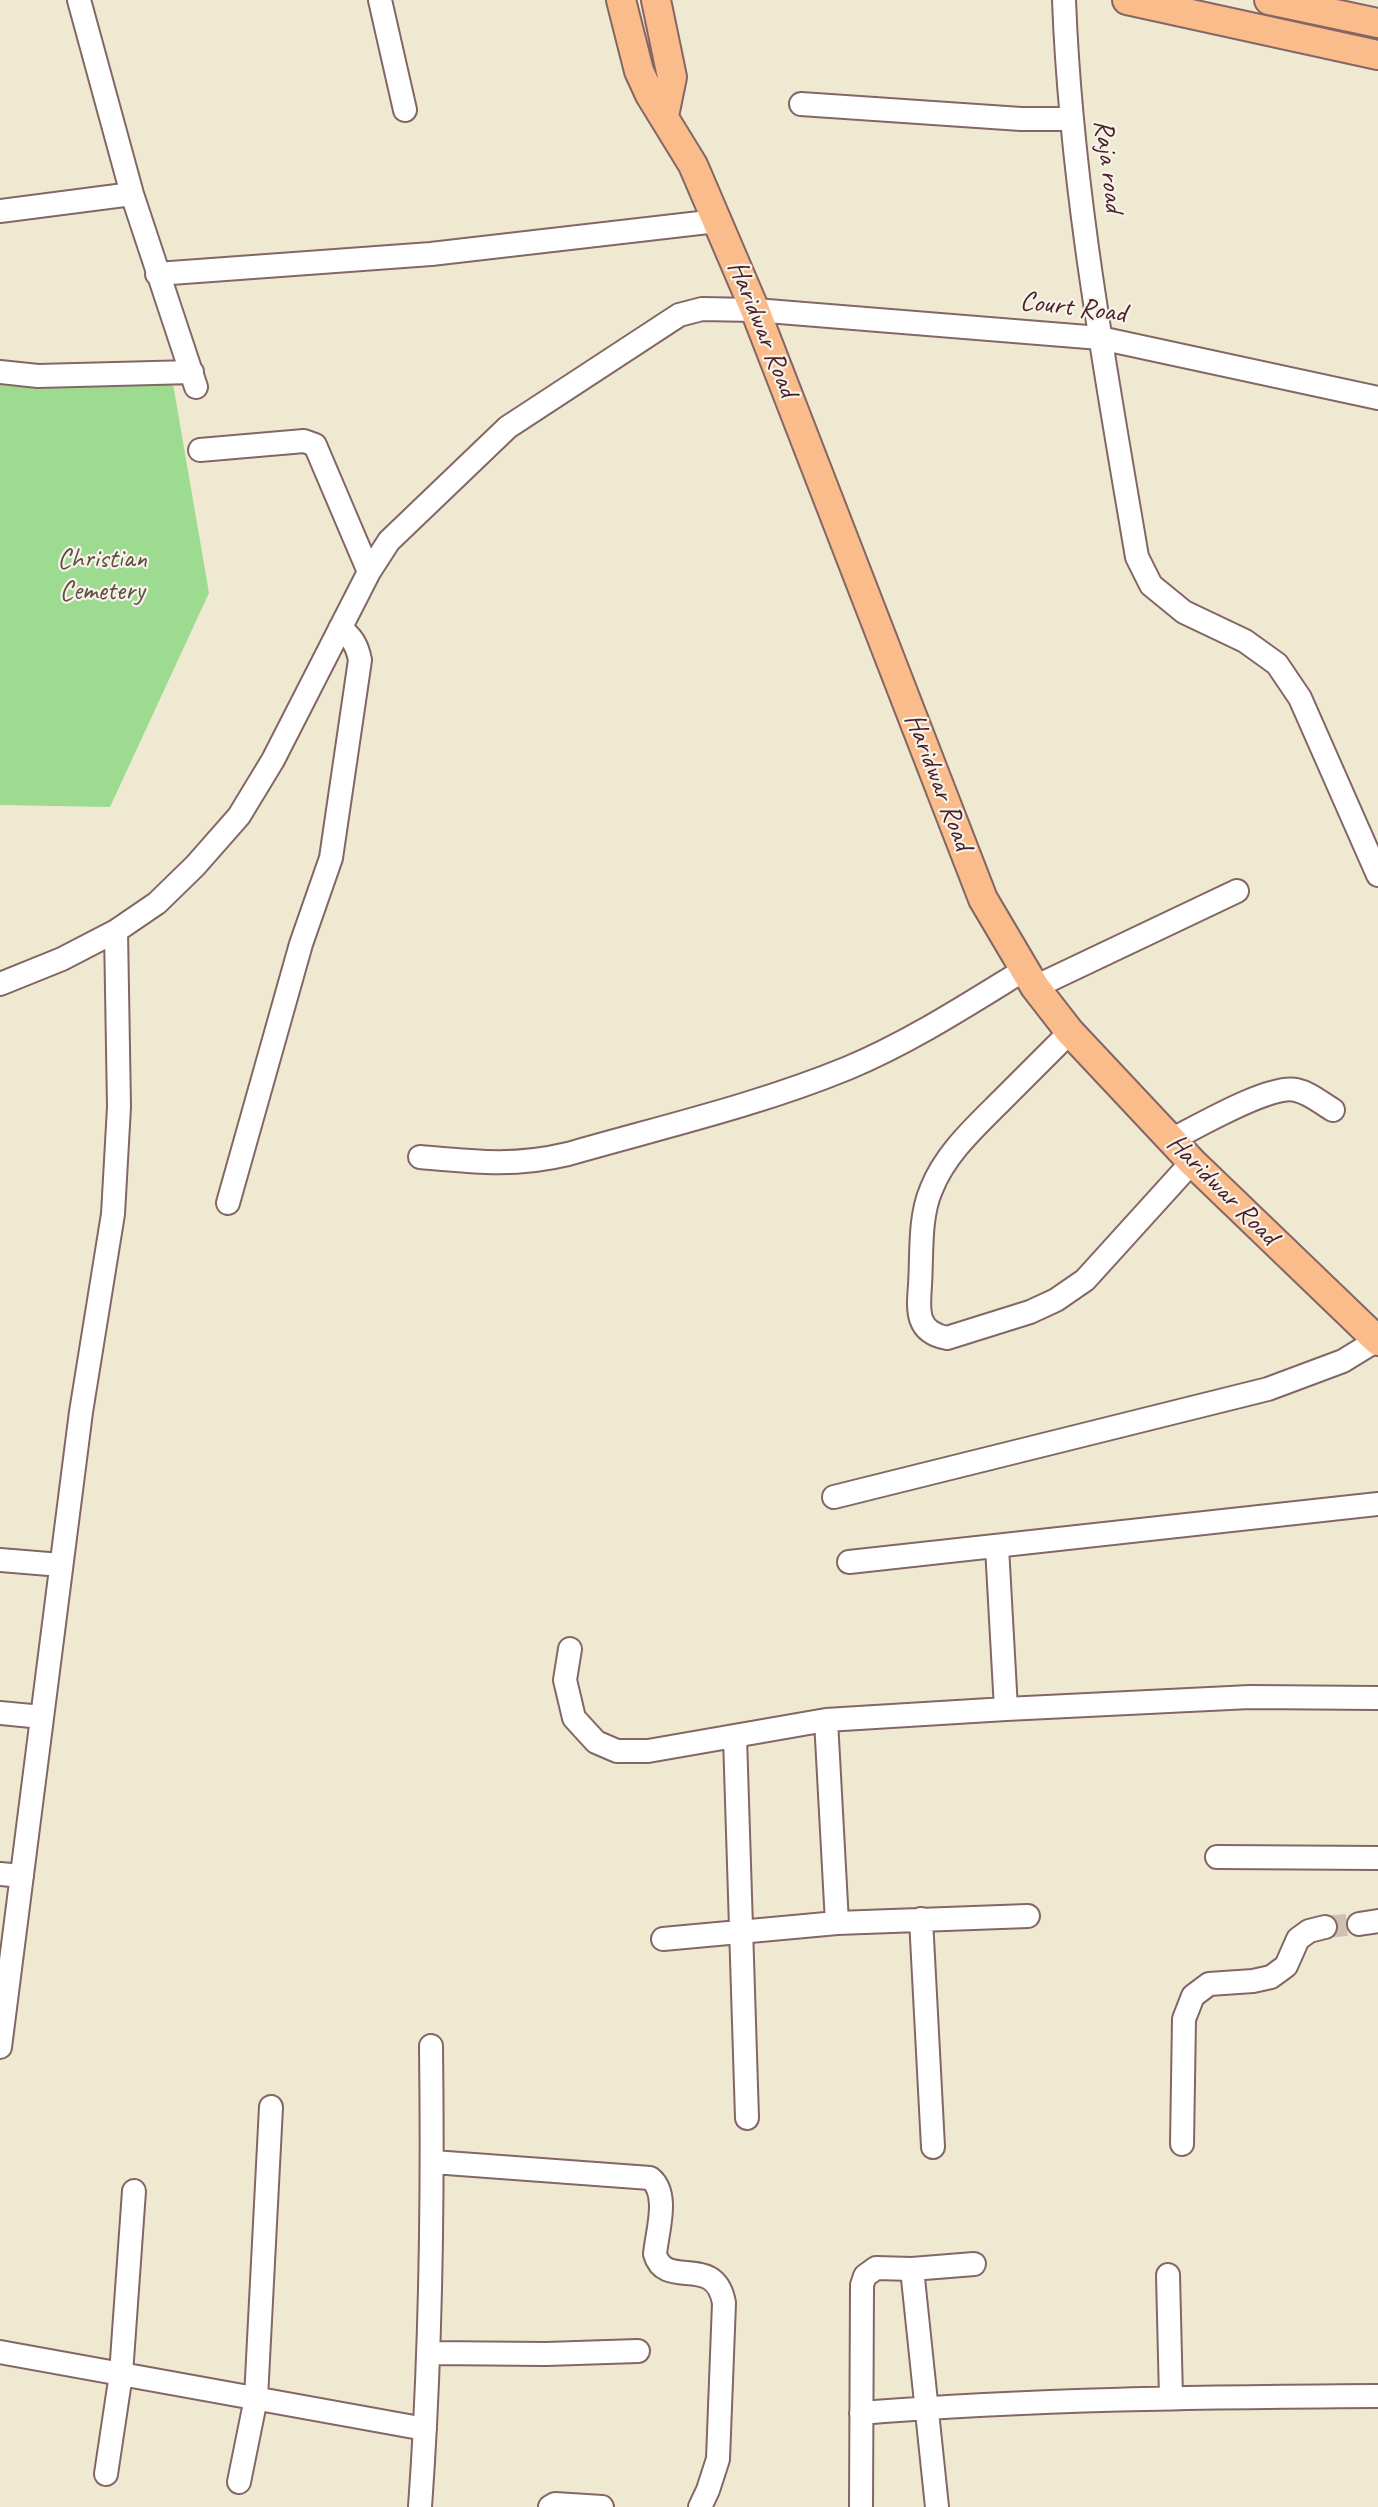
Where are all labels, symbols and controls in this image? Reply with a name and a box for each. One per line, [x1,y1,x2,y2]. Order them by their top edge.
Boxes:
street label: Raja road [1086,118,1130,214]
street label: Haridwar Road [719,256,805,402]
street label: Court Road [1018,285,1128,331]
park label: Christian Cemetery [57,543,147,609]
street label: Haridwar Road [897,709,979,855]
street label: Haridwar Road [1159,1127,1285,1253]

